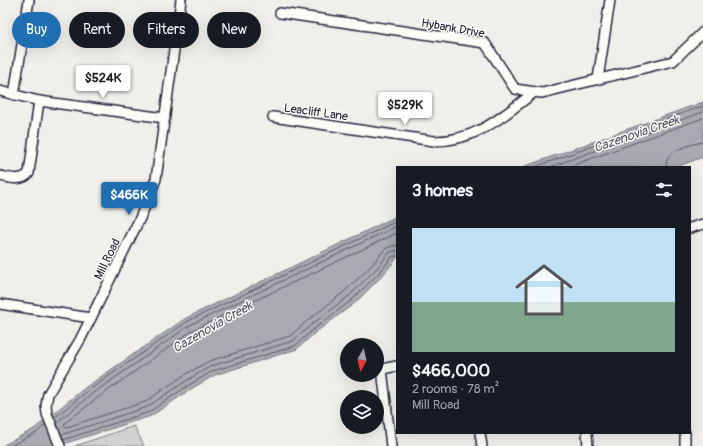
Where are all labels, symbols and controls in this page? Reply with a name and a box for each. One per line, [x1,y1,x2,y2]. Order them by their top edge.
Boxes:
chip: Buy [12,12,61,48]
chip: Rent [69,12,125,48]
chip: Filters [133,12,199,48]
chip: New [207,12,261,48]
street label: Hybank Drive [420,16,486,41]
pin: $524K [75,65,131,99]
text: $524K [85,70,121,86]
pin: $529K [377,92,433,126]
text: $529K [387,97,423,113]
street label: Leacliff Lane [283,101,349,124]
water label: Cazenovia Creek [592,111,683,156]
icon: filters [653,179,675,201]
text: 3 homes [412,180,473,201]
pin: $466K [101,182,157,216]
text: $466K [110,187,148,203]
street label: Mill Road [91,236,124,282]
icon: home [508,254,580,326]
water label: Cazenovia Creek [170,297,257,356]
north arrow [340,338,384,382]
map controls [340,338,384,434]
text: $466,000 [412,360,490,381]
text: 2 rooms · 78 m² [412,381,499,397]
button: layers [340,390,384,434]
text: Mill Road [412,397,460,413]

